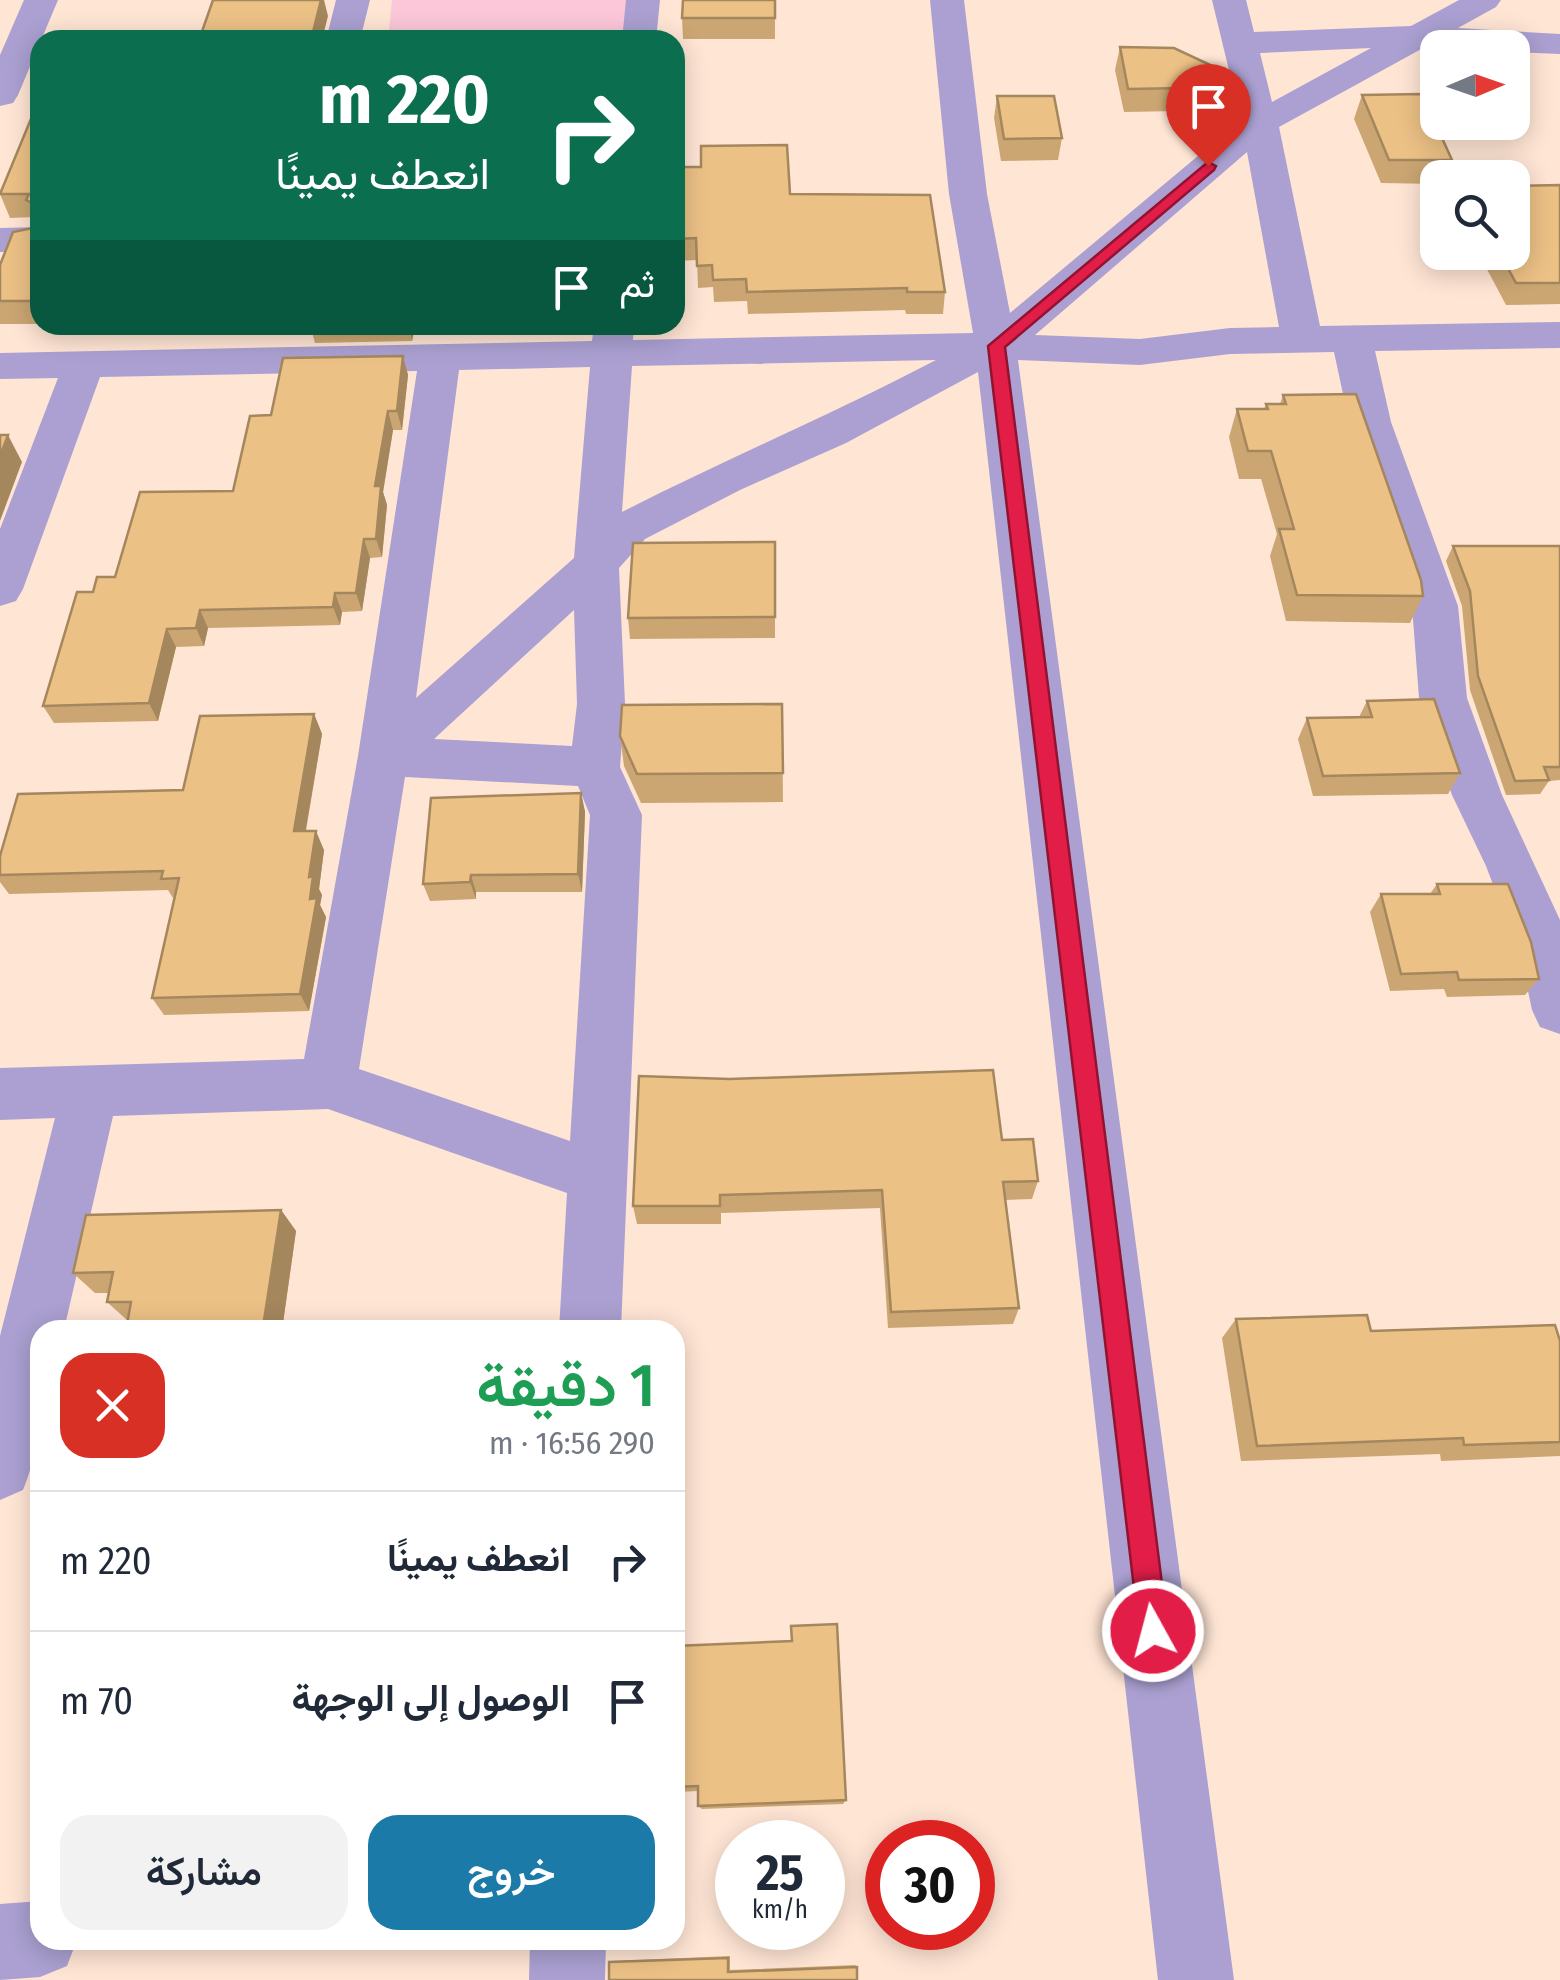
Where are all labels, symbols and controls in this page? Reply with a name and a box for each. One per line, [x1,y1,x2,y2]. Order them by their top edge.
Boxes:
north arrow [1420,30,1530,140]
map controls [1420,30,1530,270]
text: 220 m [319,58,490,142]
pin [1166,64,1251,167]
icon: right [525,70,655,200]
icon: arrive [1181,79,1236,134]
text: انعطف يمينًا [275,147,490,201]
button: search [1420,160,1530,270]
icon: arrive [544,260,599,315]
text: ثم [619,261,655,307]
text: 1 دقيقة [476,1350,655,1422]
button: close [60,1353,165,1458]
text: 290 m · 16:56 [489,1424,655,1462]
icon: right [600,1534,655,1589]
text: انعطف يمينًا [387,1535,570,1581]
text: 220 m [60,1538,152,1584]
position arrow [1101,1579,1205,1683]
icon: arrive [600,1674,655,1729]
text: الوصول إلى الوجهة [291,1675,570,1721]
text: 70 m [60,1678,133,1724]
button: مشاركة [60,1815,348,1930]
button: خروج [368,1815,655,1930]
speed limit sign: 30 [865,1820,995,1950]
text: 25 [756,1843,804,1903]
text: km/h [752,1895,808,1925]

